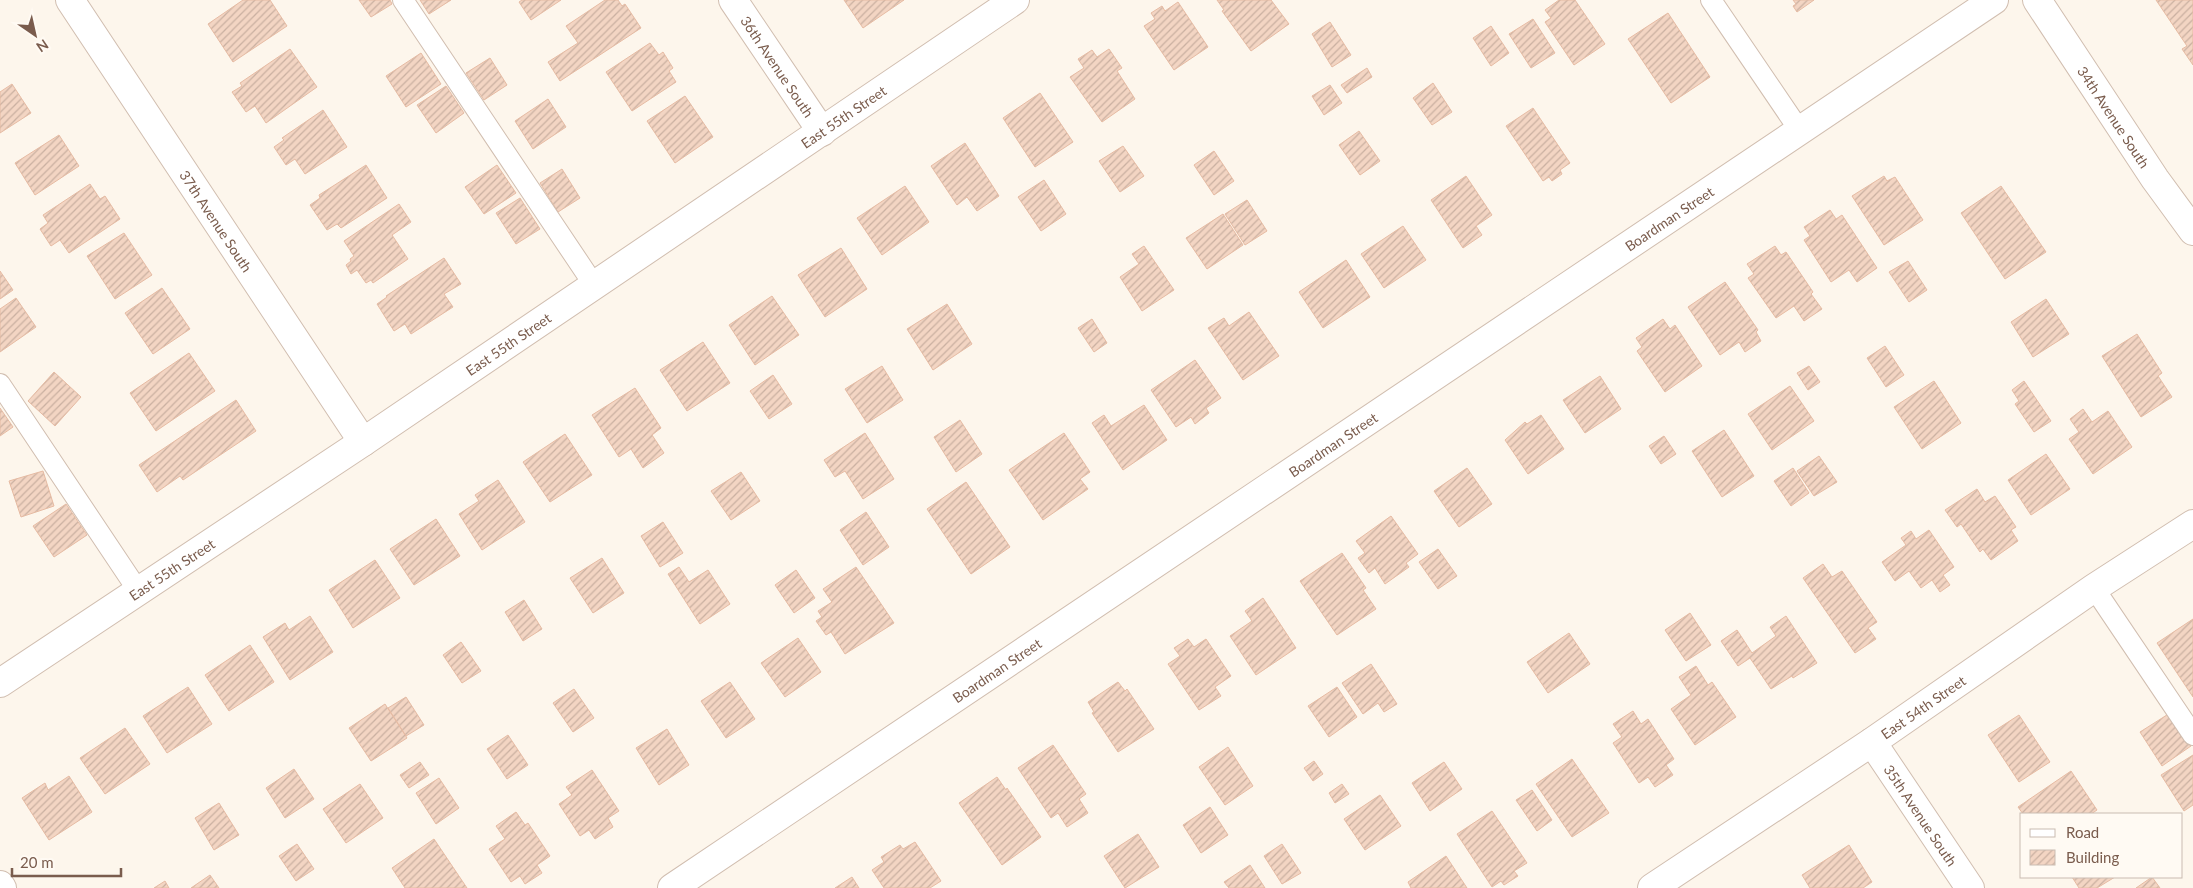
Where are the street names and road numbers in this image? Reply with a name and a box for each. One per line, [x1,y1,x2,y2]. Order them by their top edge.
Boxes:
street label: 36th Avenue South [738,13,818,120]
street label: 34th Avenue South [2074,63,2154,171]
street label: East 55th Street [797,82,889,151]
street label: 37th Avenue South [177,167,256,275]
street label: Boardman Street [1621,182,1717,254]
street label: East 55th Street [462,309,554,379]
street label: Boardman Street [1285,408,1380,480]
street label: East 55th Street [126,535,218,604]
street label: Boardman Street [949,634,1044,706]
street label: East 54th Street [1877,671,1969,742]
street label: 35th Avenue South [1881,761,1961,869]

